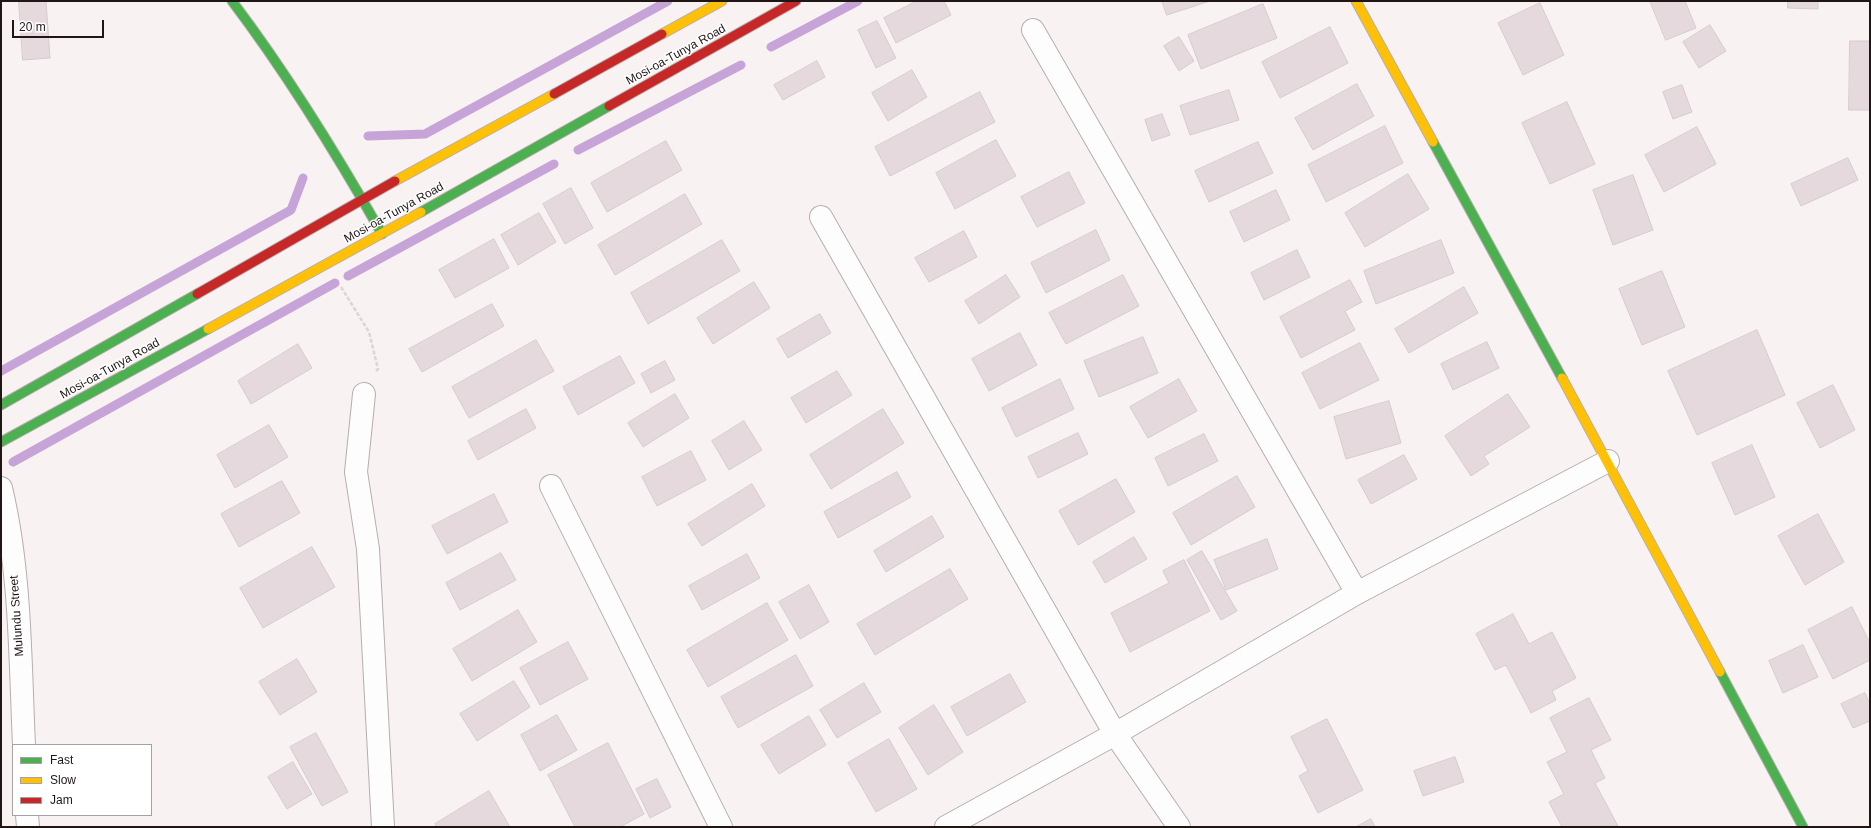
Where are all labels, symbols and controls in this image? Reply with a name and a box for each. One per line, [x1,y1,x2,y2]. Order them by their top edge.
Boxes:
scale bar [14,12,106,38]
text: 20 m [19,20,46,34]
street label: Mosi-oa-Tunya Road [624,22,728,88]
street label: Mosi-oa-Tunya Road [342,180,446,246]
street label: Mosi-oa-Tunya Road [58,336,162,402]
street label: Mulundu Street [7,575,27,657]
legend [12,744,152,816]
text: Fast [50,753,73,767]
text: Slow [50,773,76,787]
text: Jam [50,793,73,807]

